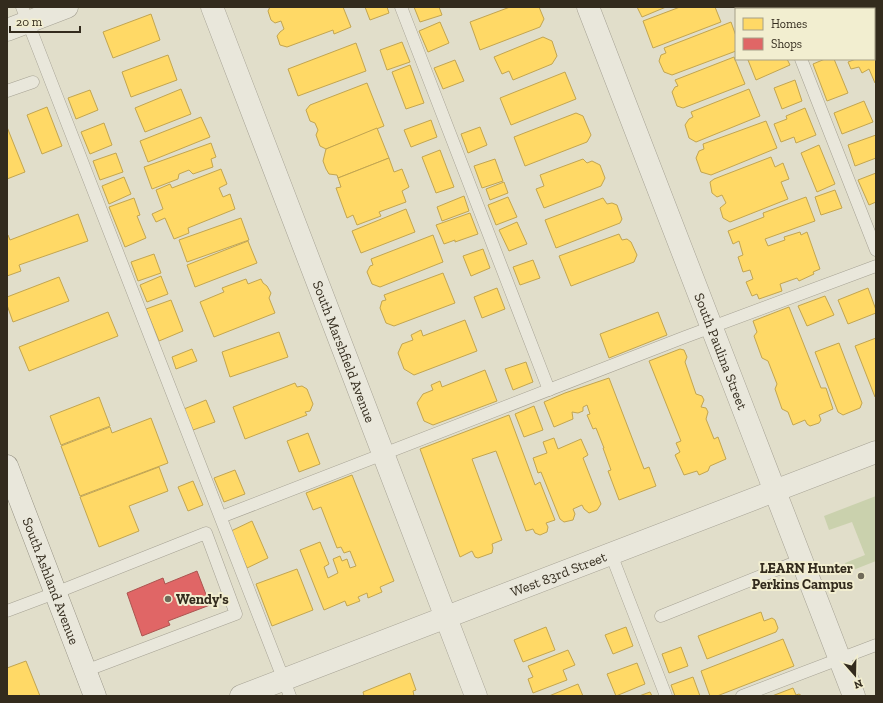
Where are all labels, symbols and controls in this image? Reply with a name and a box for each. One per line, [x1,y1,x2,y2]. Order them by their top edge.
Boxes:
scale bar [10,8,80,34]
legend [735,8,875,60]
text: 20 m [16,15,43,29]
text: Homes [771,17,807,31]
text: Shops [771,37,802,51]
street label: South Marshfield Avenue [309,278,379,425]
street label: South Paulina Street [691,290,751,413]
street label: South Ashland Avenue [19,515,83,647]
street label: West 83rd Street [508,548,610,600]
place label: LEARN Hunter Perkins Campus [752,560,854,593]
marker: LEARN Hunter Perkins Campus [856,571,866,581]
place label: Wendy's [176,591,229,608]
marker: Wendy's [163,594,173,604]
north arrow [835,655,875,695]
text: N [852,676,864,692]

